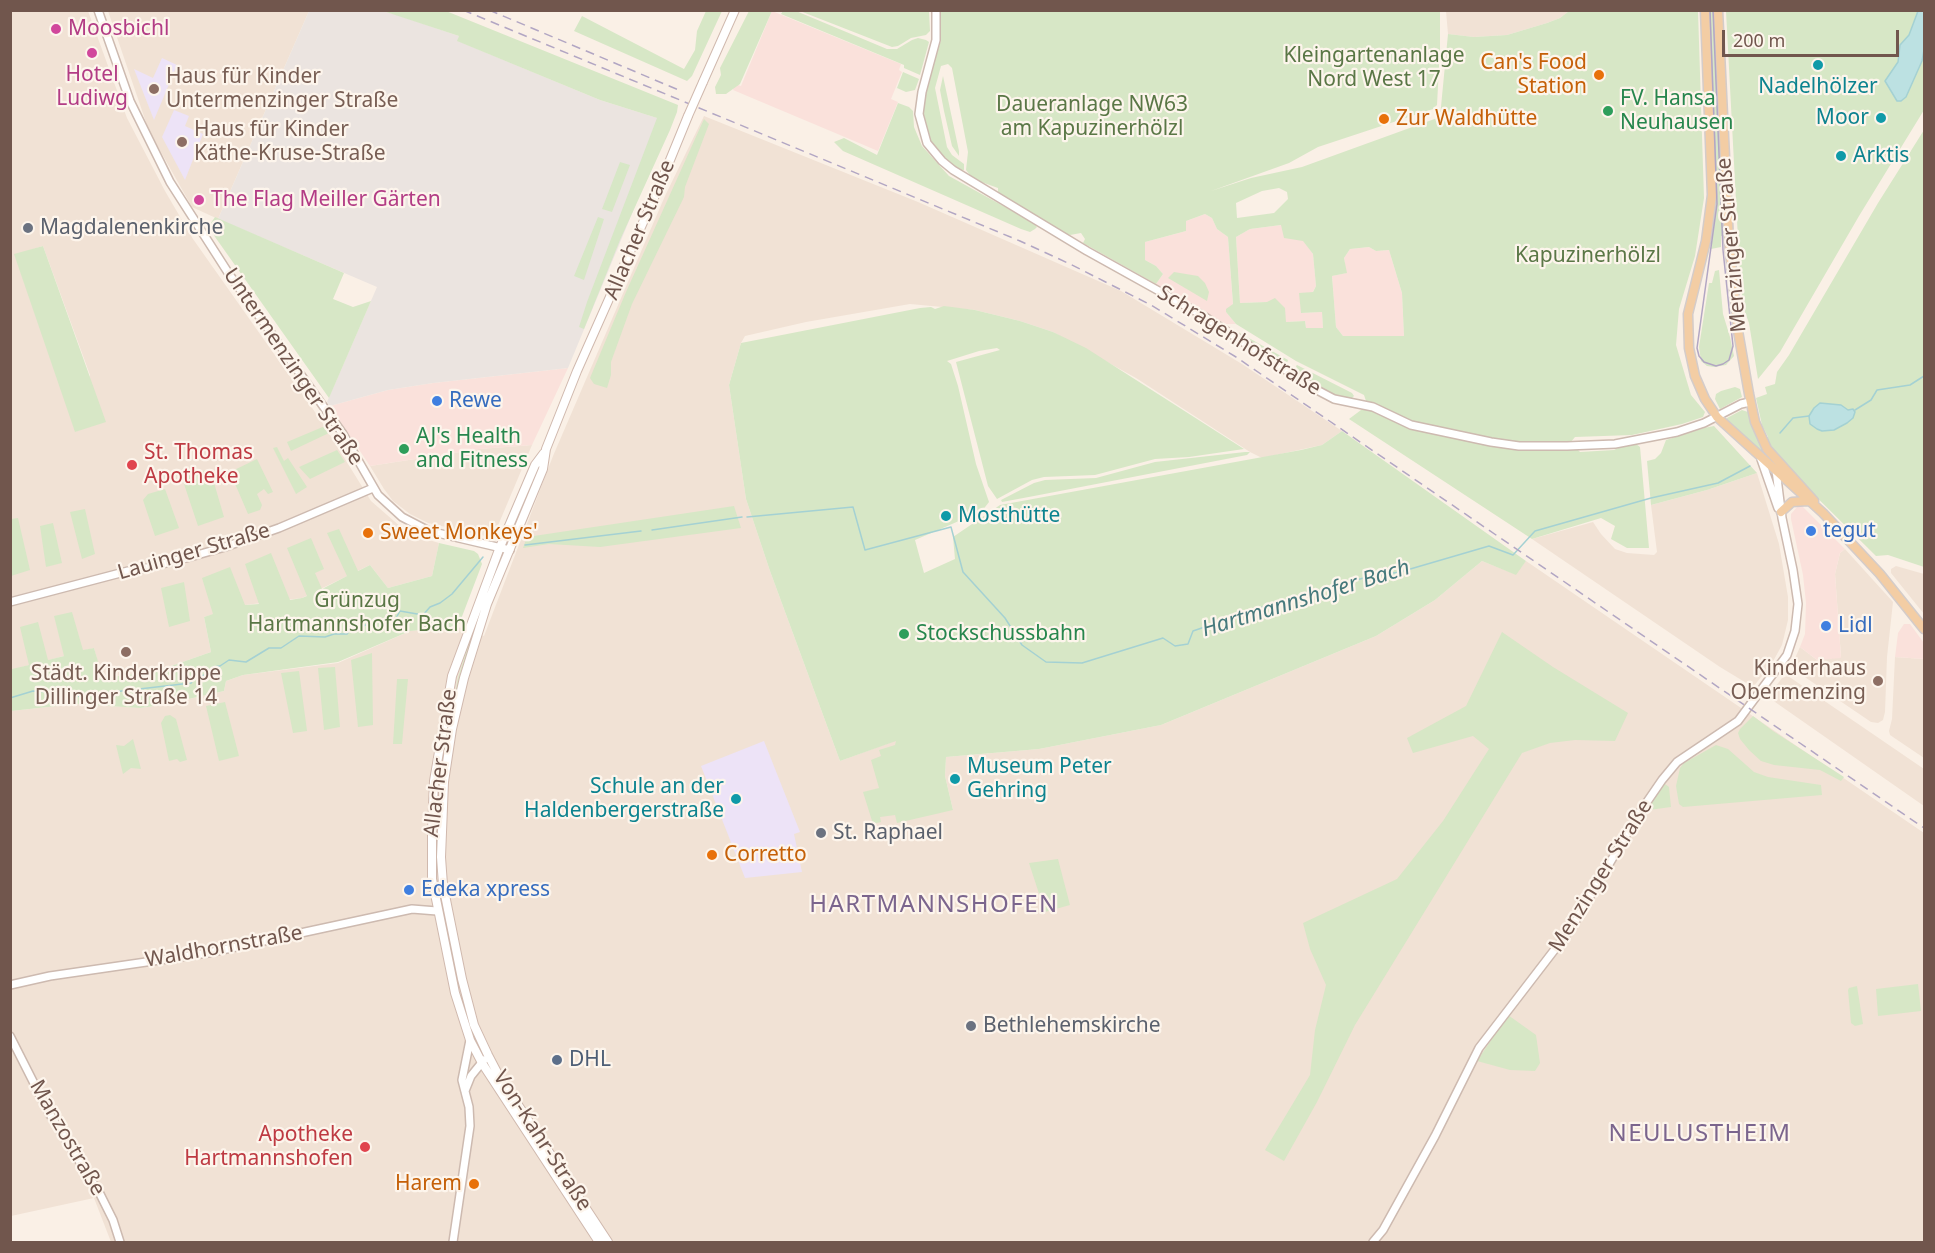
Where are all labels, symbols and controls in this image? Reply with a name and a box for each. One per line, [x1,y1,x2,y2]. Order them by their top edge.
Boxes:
place label: Moosbichl [68,16,169,42]
scale bar [1725,18,1902,56]
marker: Moosbichl [49,22,63,36]
text: 200 m [1733,28,1785,52]
park label: Kleingartenanlage Nord West 17 [1283,43,1465,93]
marker: Hotel Ludiwg [85,46,99,60]
place label: Can's Food Station [1480,50,1587,100]
marker: Nadelhölzer [1811,58,1825,72]
place label: Hotel Ludiwg [56,62,128,112]
place label: Haus für Kinder Untermenzinger Straße [166,64,398,114]
marker: Can's Food Station [1592,68,1606,82]
place label: Nadelhölzer [1758,74,1878,100]
marker: Haus für Kinder Untermenzinger Straße [147,82,161,96]
place label: FV. Hansa Neuhausen [1620,86,1733,136]
park label: Daueranlage NW63 am Kapuzinerhölzl [996,92,1188,142]
marker: FV. Hansa Neuhausen [1601,104,1615,118]
place label: Moor [1816,105,1869,131]
place label: Zur Waldhütte [1396,106,1537,132]
marker: Moor [1874,111,1888,125]
marker: Zur Waldhütte [1377,112,1391,126]
place label: Haus für Kinder Käthe-Kruse-Straße [194,117,385,167]
marker: Haus für Kinder Käthe-Kruse-Straße [175,135,189,149]
place label: Arktis [1853,143,1909,169]
marker: Arktis [1834,149,1848,163]
street label: Allacher Straße [599,156,681,304]
street label: Menzinger Straße [1712,157,1752,333]
place label: The Flag Meiller Gärten [211,187,441,213]
marker: The Flag Meiller Gärten [192,193,206,207]
place label: Magdalenenkirche [40,215,223,241]
marker: Magdalenenkirche [21,221,35,235]
park label: Kapuzinerhölzl [1515,243,1661,269]
street label: Untermenzinger Straße [218,264,368,470]
street label: Schragenhofstraße [1153,280,1325,402]
place label: Rewe [449,388,502,414]
marker: Rewe [430,394,444,408]
place label: AJ's Health and Fitness [416,424,528,474]
place label: St. Thomas Apotheke [144,440,253,490]
marker: AJ's Health and Fitness [397,442,411,456]
marker: St. Thomas Apotheke [125,458,139,472]
place label: Mosthütte [958,503,1060,529]
marker: Mosthütte [939,509,953,523]
street label: Lauinger Straße [115,518,273,586]
place label: tegut [1823,518,1876,544]
place label: Sweet Monkeys' [380,520,538,546]
marker: tegut [1804,524,1818,538]
marker: Sweet Monkeys' [361,526,375,540]
water label: Hartmannshofer Bach [1199,555,1413,643]
park label: Grünzug Hartmannshofer Bach [248,588,466,638]
place label: Lidl [1838,613,1873,639]
marker: Lidl [1819,619,1833,633]
place label: Stockschussbahn [916,621,1086,647]
marker: Stockschussbahn [897,627,911,641]
marker: Städt. Kinderkrippe Dillinger Straße 14 [119,645,133,659]
place label: Kinderhaus Obermenzing [1731,656,1866,706]
place label: Städt. Kinderkrippe Dillinger Straße 14 [31,661,221,711]
marker: Kinderhaus Obermenzing [1871,674,1885,688]
street label: Allacher Straße [419,687,463,839]
place label: Museum Peter Gehring [967,754,1112,804]
marker: Museum Peter Gehring [948,772,962,786]
place label: Schule an der Haldenbergerstraße [524,774,724,824]
marker: Schule an der Haldenbergerstraße [729,792,743,806]
street label: Menzinger Straße [1544,795,1658,957]
place label: St. Raphael [833,820,943,846]
marker: St. Raphael [814,826,828,840]
place label: Corretto [724,842,807,868]
marker: Corretto [705,848,719,862]
place label: Edeka xpress [421,877,550,903]
marker: Edeka xpress [402,883,416,897]
district label: HARTMANNSHOFEN [809,891,1059,919]
street label: Waldhornstraße [143,921,305,973]
place label: Bethlehemskirche [983,1013,1161,1039]
marker: Bethlehemskirche [964,1019,978,1033]
place label: DHL [569,1047,611,1073]
marker: DHL [550,1053,564,1067]
street label: Von-Kahr-Straße [487,1066,597,1216]
street label: Manzostraße [24,1076,110,1200]
district label: NEULUSTHEIM [1608,1120,1792,1148]
place label: Apotheke Hartmannshofen [184,1122,353,1172]
marker: Apotheke Hartmannshofen [358,1140,372,1154]
place label: Harem [395,1171,462,1197]
marker: Harem [467,1177,481,1191]

